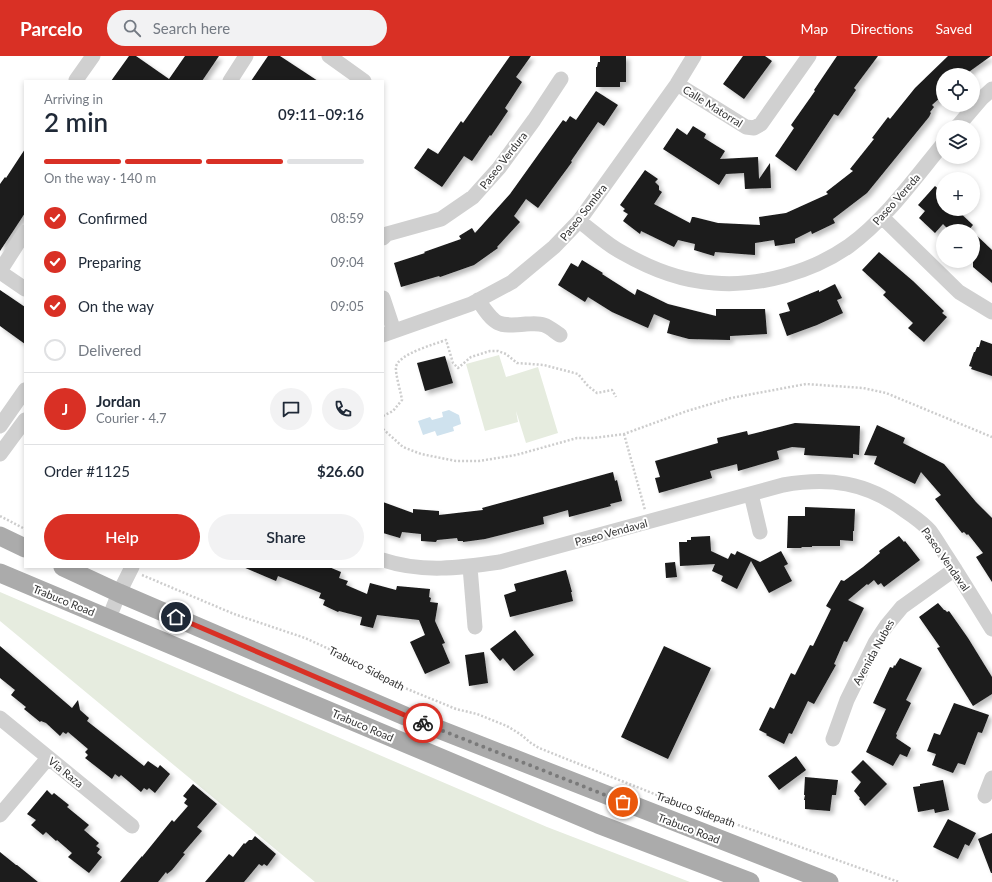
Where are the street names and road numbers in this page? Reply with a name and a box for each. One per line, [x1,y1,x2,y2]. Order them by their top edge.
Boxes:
street label: Calle Matorral [681,82,745,130]
street label: Paseo Verdura [477,129,529,191]
street label: Paseo Vereda [869,171,923,227]
street label: Paseo Sombra [557,181,609,243]
street label: Paseo Vendaval [573,516,649,548]
street label: Paseo Vendaval [919,525,973,593]
street label: Trabuco Road [31,582,97,618]
street label: Avenida Nubes [850,617,896,687]
street label: Trabuco Sidepath [327,643,407,693]
street label: Trabuco Road [330,706,396,744]
street label: Via Raza [46,754,86,790]
street label: Trabuco Sidepath [655,789,737,829]
street label: Trabuco Road [656,810,722,846]

